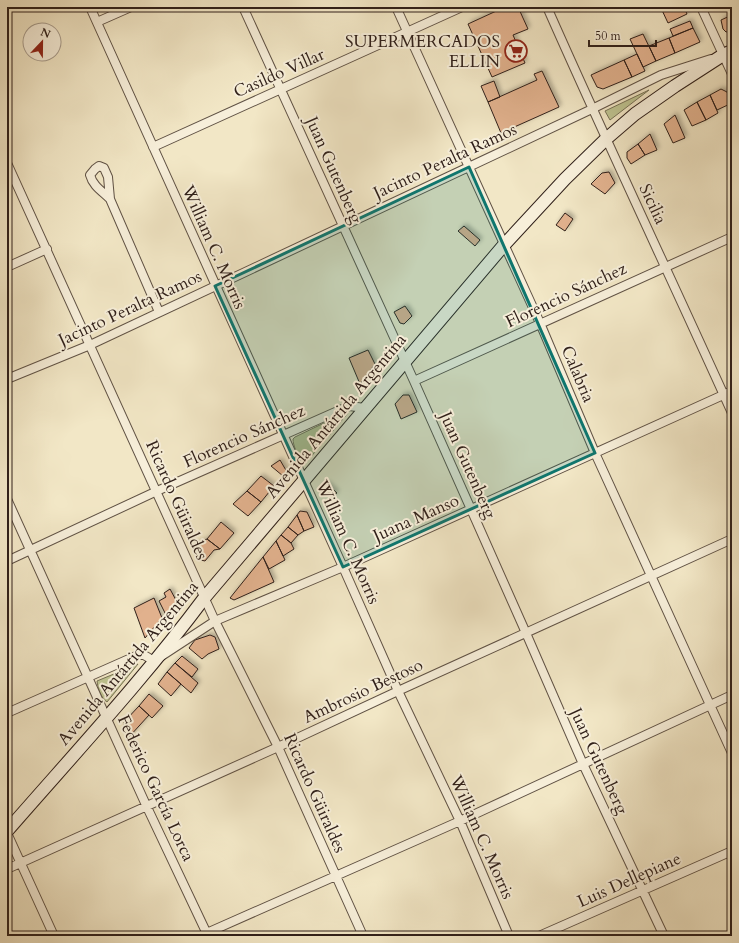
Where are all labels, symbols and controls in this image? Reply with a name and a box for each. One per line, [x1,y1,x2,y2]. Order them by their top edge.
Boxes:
north arrow [22,22,62,62]
scale bar [589,22,656,48]
text: N [38,24,53,42]
text: 50 m [595,28,622,44]
place label: SUPERMERCADOS ELLIN [345,30,500,73]
supermarket icon: SUPERMERCADOS ELLIN [503,38,529,64]
street label: Casildo Villar [230,42,329,103]
street label: Juan Gutenberg [299,110,368,228]
street label: Jacinto Peralta Ramos [367,118,521,206]
street label: Sicilia [634,180,673,229]
street label: William C. Morris [176,181,252,313]
street label: Florencio Sánchez [502,257,631,333]
street label: Jacinto Peralta Ramos [52,265,206,353]
street label: Avenida Antártida Argentina [260,328,412,503]
street label: Calabria [556,342,600,406]
street label: Florencio Sánchez [179,399,309,473]
street label: Juan Gutenberg [433,405,502,523]
street label: Ricardo Güiraldes [140,437,214,564]
street label: William C. Morris [310,476,386,608]
street label: Juana Manso [367,489,463,548]
street label: Avenida Antártida Argentina [52,575,204,750]
street label: Ambrosio Bestoso [299,653,427,729]
street label: Juan Gutenberg [563,701,634,818]
street label: Federico García Lorca [112,711,200,865]
street label: Ricardo Güiraldes [278,730,352,857]
street label: William C. Morris [444,771,520,903]
street label: Luis Dellepiane [574,847,684,913]

